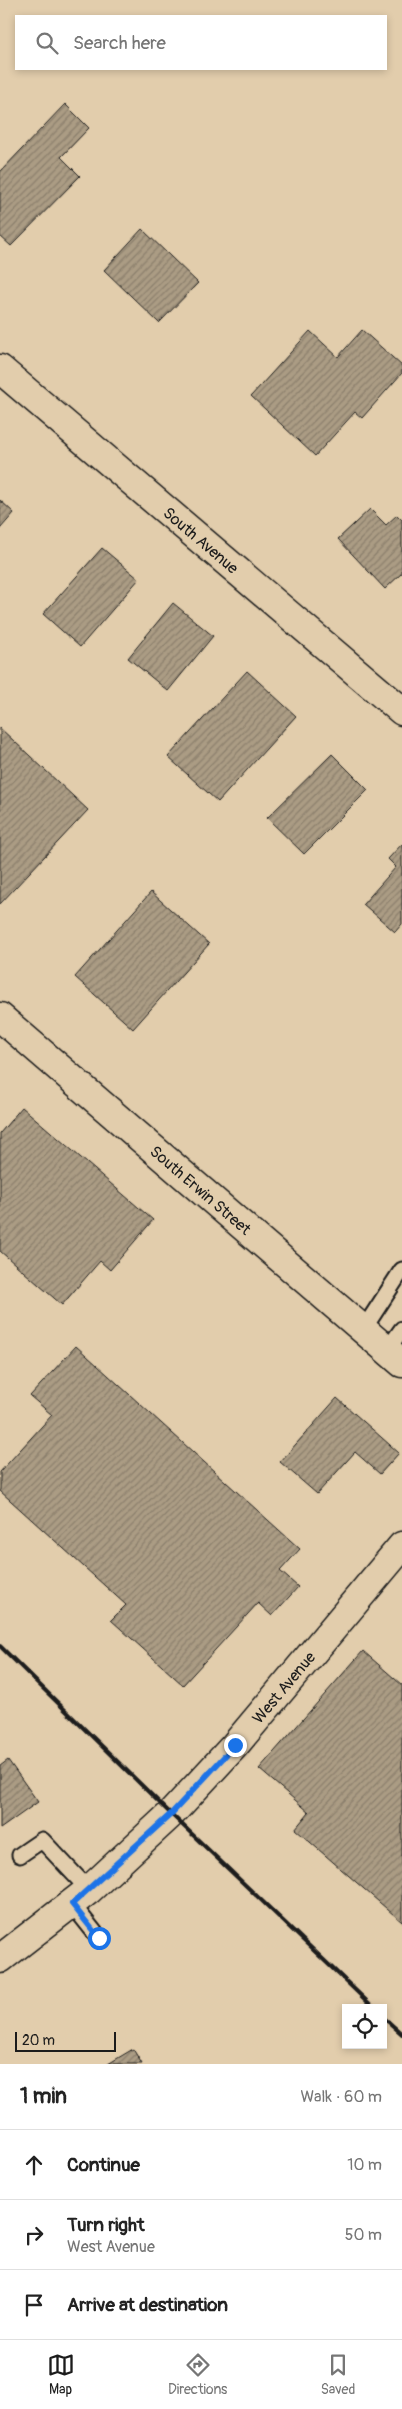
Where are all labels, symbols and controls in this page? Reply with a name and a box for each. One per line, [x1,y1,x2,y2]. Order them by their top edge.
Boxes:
search box [15,15,387,70]
icon: search [33,29,61,57]
text: Search here [73,31,166,55]
street label: South Avenue [159,503,242,579]
street label: South Erwin Street [146,1142,255,1240]
street label: West Avenue [248,1648,320,1728]
route end [224,1734,247,1757]
route start [88,1927,111,1950]
map controls [342,2004,387,2049]
button: locate [342,2004,387,2049]
scale bar [15,2029,116,2052]
text: 20 m [22,2032,55,2049]
text: 1 min [20,2083,67,2110]
text: Walk · 60 m [300,2087,382,2107]
icon: ahead [20,2151,48,2179]
text: Continue [67,2153,140,2177]
text: 10 m [347,2155,382,2175]
text: Turn right [67,2213,145,2237]
icon: right [20,2221,48,2249]
text: 50 m [345,2225,382,2245]
text: West Avenue [67,2237,155,2257]
icon: arrive [20,2291,48,2319]
text: Arrive at destination [67,2293,228,2317]
tab: Map [47,2351,75,2398]
tab: Directions [168,2351,227,2398]
tab: Saved [321,2351,355,2398]

